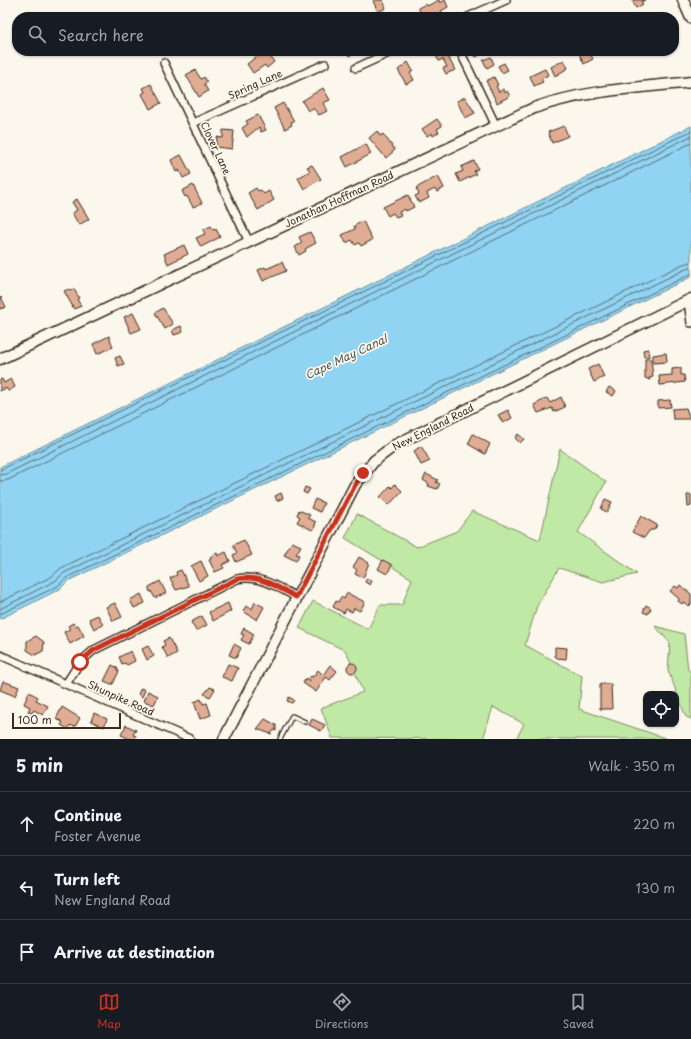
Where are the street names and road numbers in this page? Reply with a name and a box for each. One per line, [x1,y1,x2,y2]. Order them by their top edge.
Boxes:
street label: Spring Lane [225,65,285,102]
street label: Clover Lane [198,119,235,177]
street label: Jonathan Hoffman Road [282,167,396,230]
street label: New England Road [389,399,476,454]
street label: Shunpike Road [85,676,157,719]

